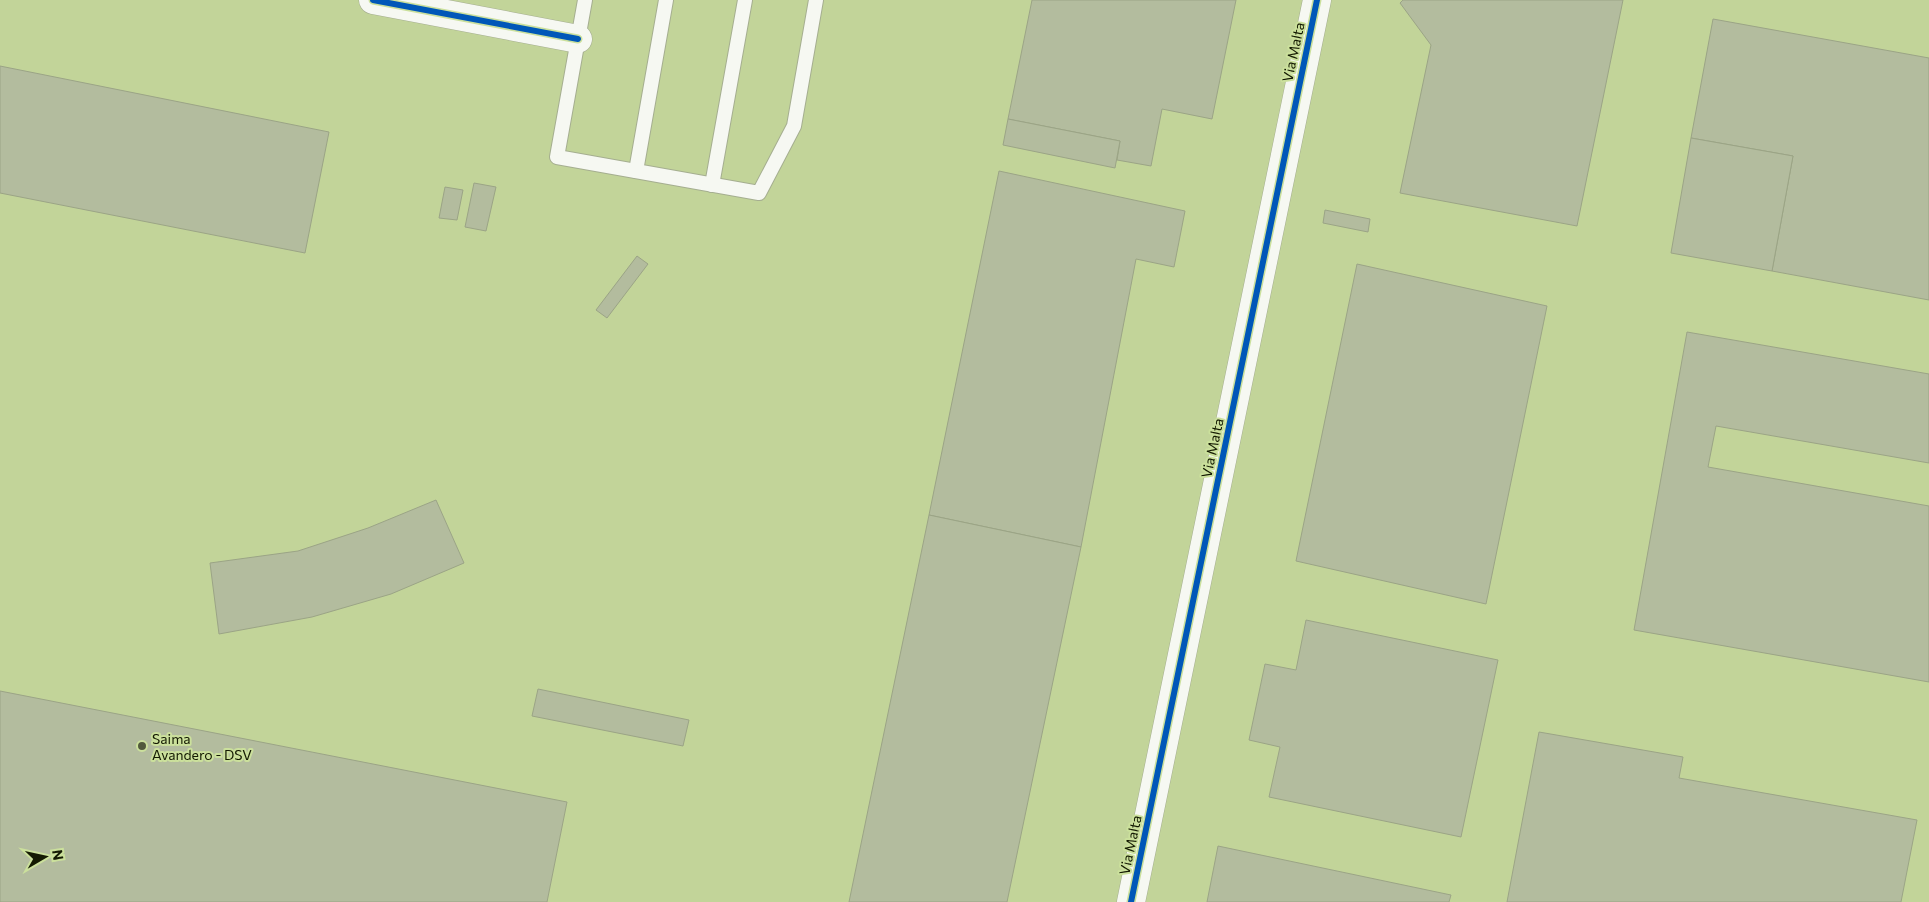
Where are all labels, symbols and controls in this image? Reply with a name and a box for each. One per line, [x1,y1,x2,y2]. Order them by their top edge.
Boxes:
street label: Via Malta [1278,21,1308,83]
street label: Via Malta [1197,417,1227,479]
place label: Saima Avandero - DSV [152,730,252,763]
marker: Saima Avandero - DSV [136,740,148,752]
street label: Via Malta [1115,814,1145,876]
north arrow [20,832,70,882]
text: N [49,848,68,861]

